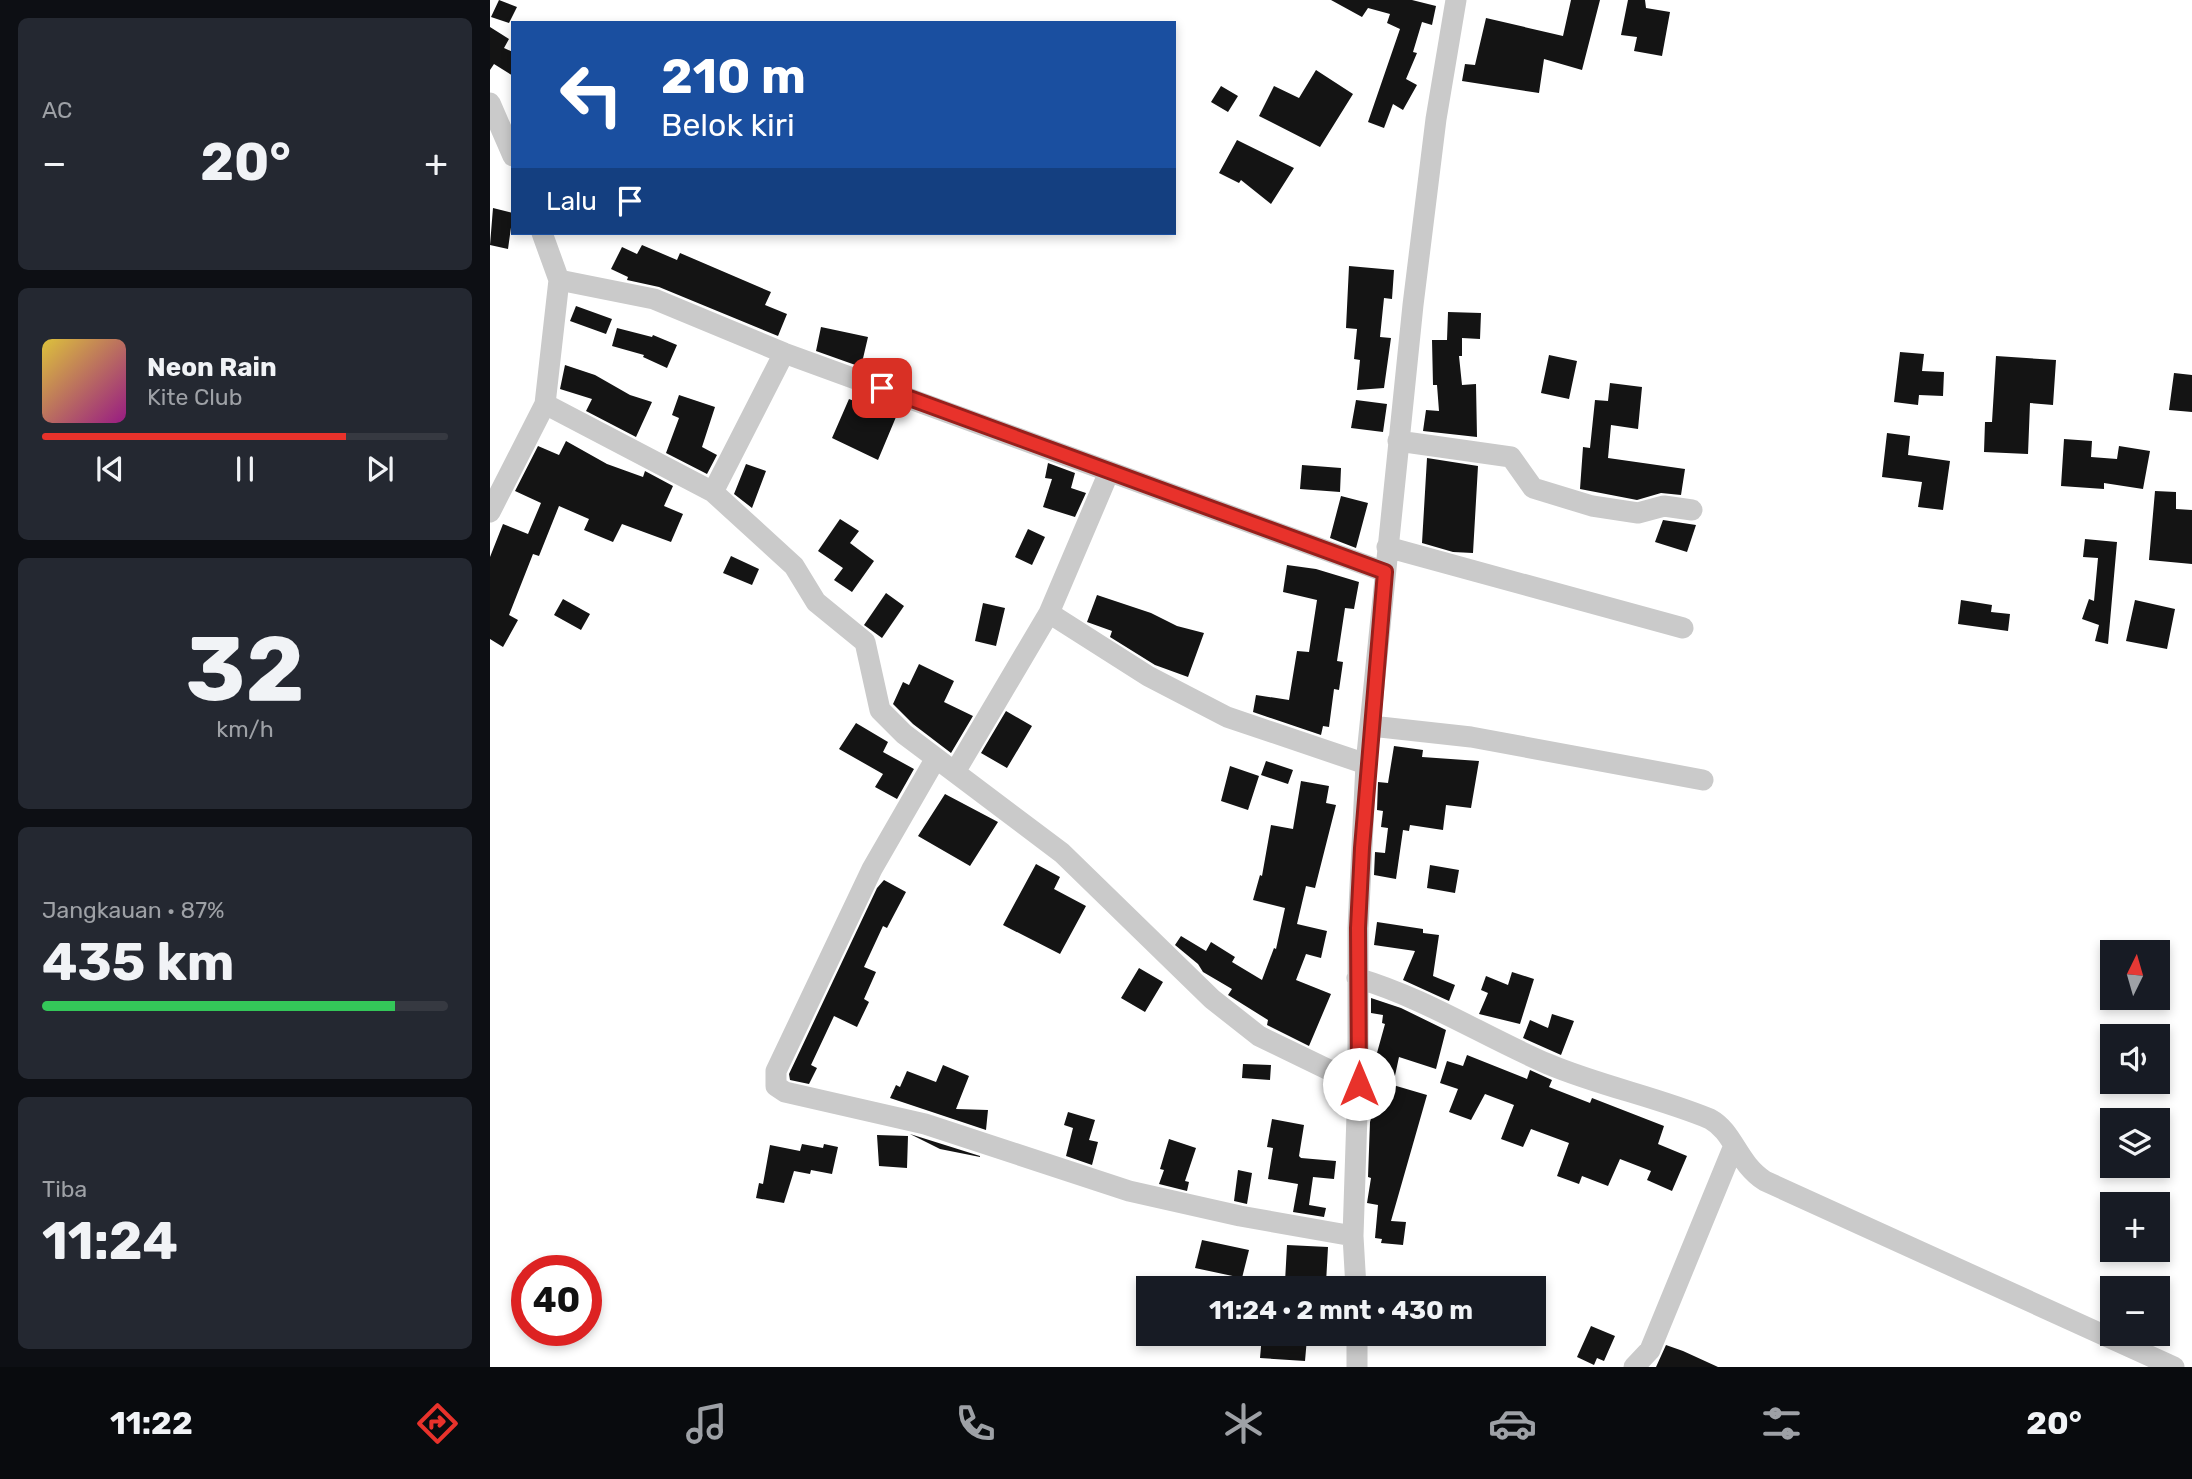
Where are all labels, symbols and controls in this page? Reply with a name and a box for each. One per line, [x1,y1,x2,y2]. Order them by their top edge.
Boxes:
text: 210 m [661,47,806,105]
icon: left [546,49,637,140]
text: AC [42,96,72,124]
text: Belok kiri [661,106,795,144]
text: 20° [200,131,291,193]
text: − [42,140,67,186]
text: + [424,140,448,186]
icon: arrive [611,182,649,220]
text: Lalu [546,186,597,217]
text: Neon Rain [147,352,277,383]
pin [852,358,912,418]
icon: arrive [863,369,901,407]
text: Kite Club [147,383,242,411]
icon: previous [91,450,129,488]
icon: pause [226,450,264,488]
icon: next [361,450,399,488]
text: 32 [185,615,305,723]
text: km/h [216,715,274,743]
text: Jangkauan · 87% [42,896,224,924]
text: 435 km [42,931,235,993]
north arrow [2100,940,2170,1010]
map controls [2100,940,2170,1346]
button: sound [2100,1024,2170,1094]
position arrow [1322,1047,1396,1121]
button: layers [2100,1108,2170,1178]
text: Tiba [42,1175,87,1203]
button: + [2100,1192,2170,1262]
text: 11:24 [42,1210,178,1272]
speed limit sign: 40 [511,1255,602,1346]
button: − [2100,1276,2170,1346]
text: 11:24 · 2 mnt · 430 m [1209,1295,1473,1326]
icon: directions [413,1399,462,1448]
icon: music [682,1399,731,1448]
icon: phone [951,1399,1000,1448]
icon: climate [1219,1399,1268,1448]
icon: car [1488,1399,1537,1448]
icon: filters [1757,1399,1806,1448]
text: 11:22 [110,1404,193,1442]
text: 20° [2026,1404,2082,1442]

